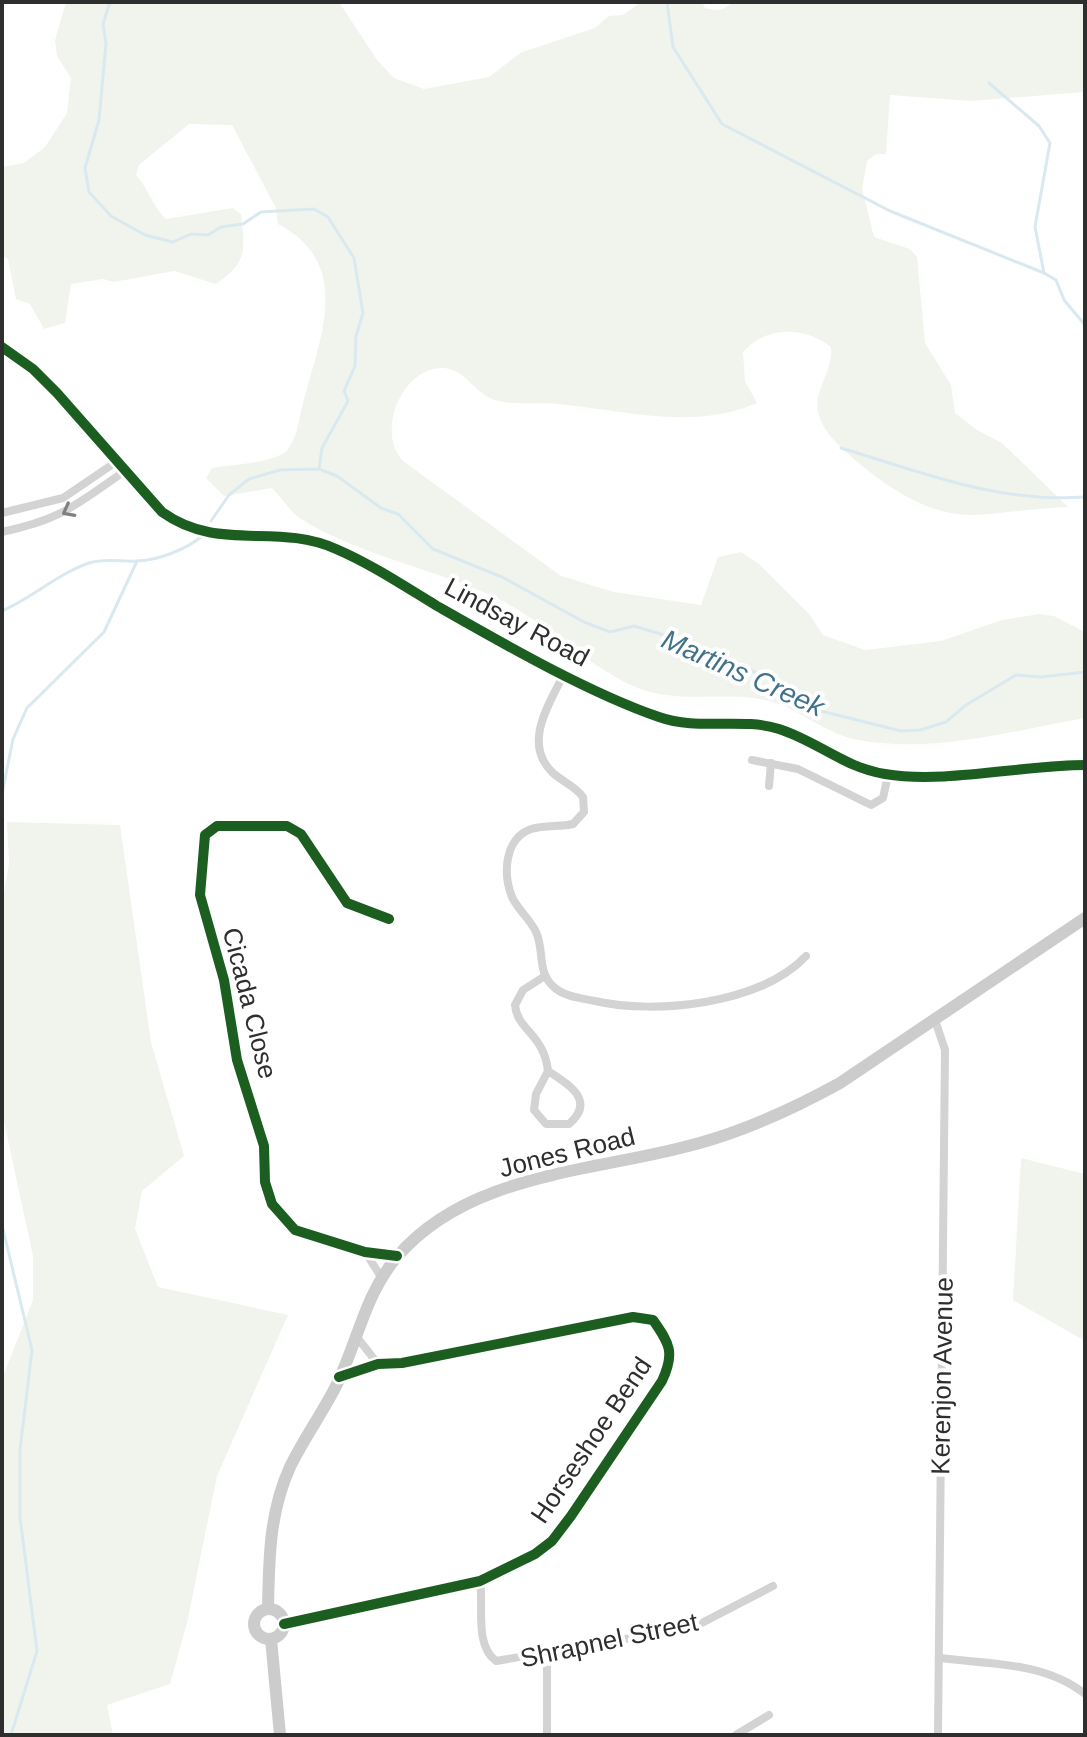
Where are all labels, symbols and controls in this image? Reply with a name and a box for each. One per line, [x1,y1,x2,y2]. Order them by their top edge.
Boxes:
one-way arrow [62,501,76,517]
street label: Lindsay Road [440,571,594,673]
water label: Martins Creek [657,623,831,723]
street label: Cicada Close [217,924,283,1082]
street label: Jones Road [496,1121,638,1183]
street label: Kerenjon Avenue [925,1277,959,1475]
street label: Horseshoe Bend [524,1351,658,1529]
street label: Shrapnel Street [518,1606,701,1673]

